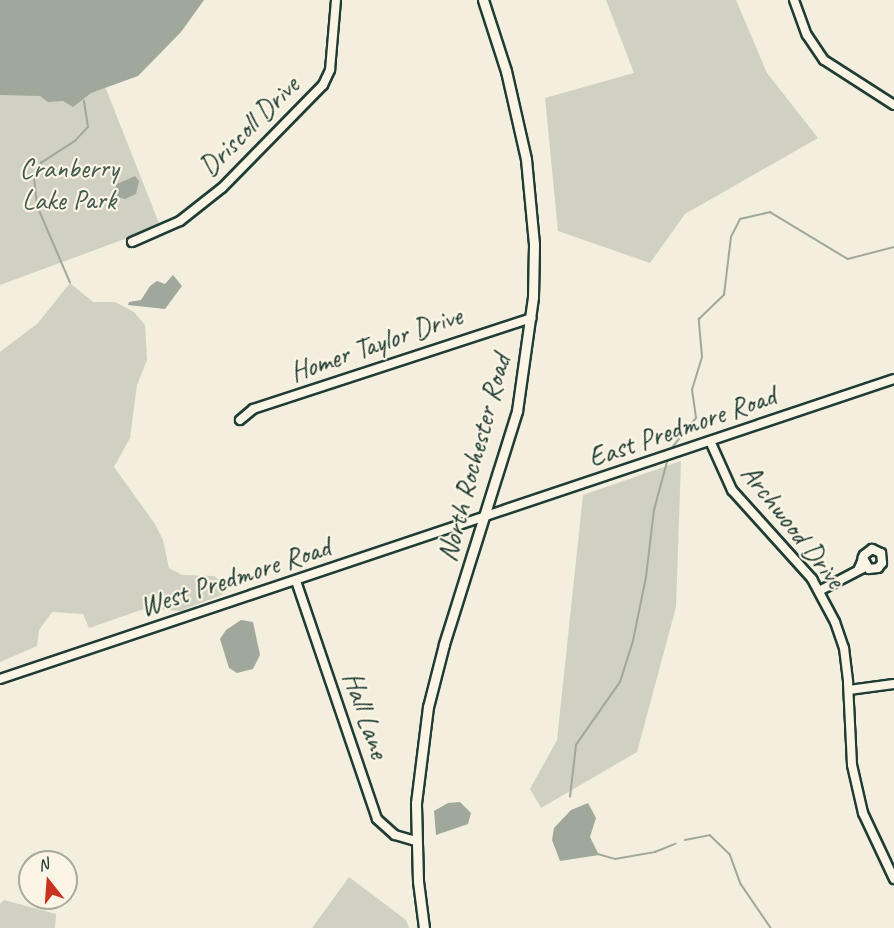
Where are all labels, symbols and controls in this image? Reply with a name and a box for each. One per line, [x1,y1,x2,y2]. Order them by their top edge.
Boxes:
street label: Driscoll Drive [192,69,306,183]
park label: Cranberry Lake Park [20,151,118,217]
street label: Homer Taylor Drive [285,299,467,389]
street label: North Rochester Road [430,351,518,565]
street label: East Predmore Road [585,380,779,474]
street label: Archwood Drive [734,457,852,595]
street label: West Predmore Road [136,531,334,623]
street label: Hall Lane [335,667,397,763]
north arrow [18,850,78,910]
text: N [36,854,51,876]

